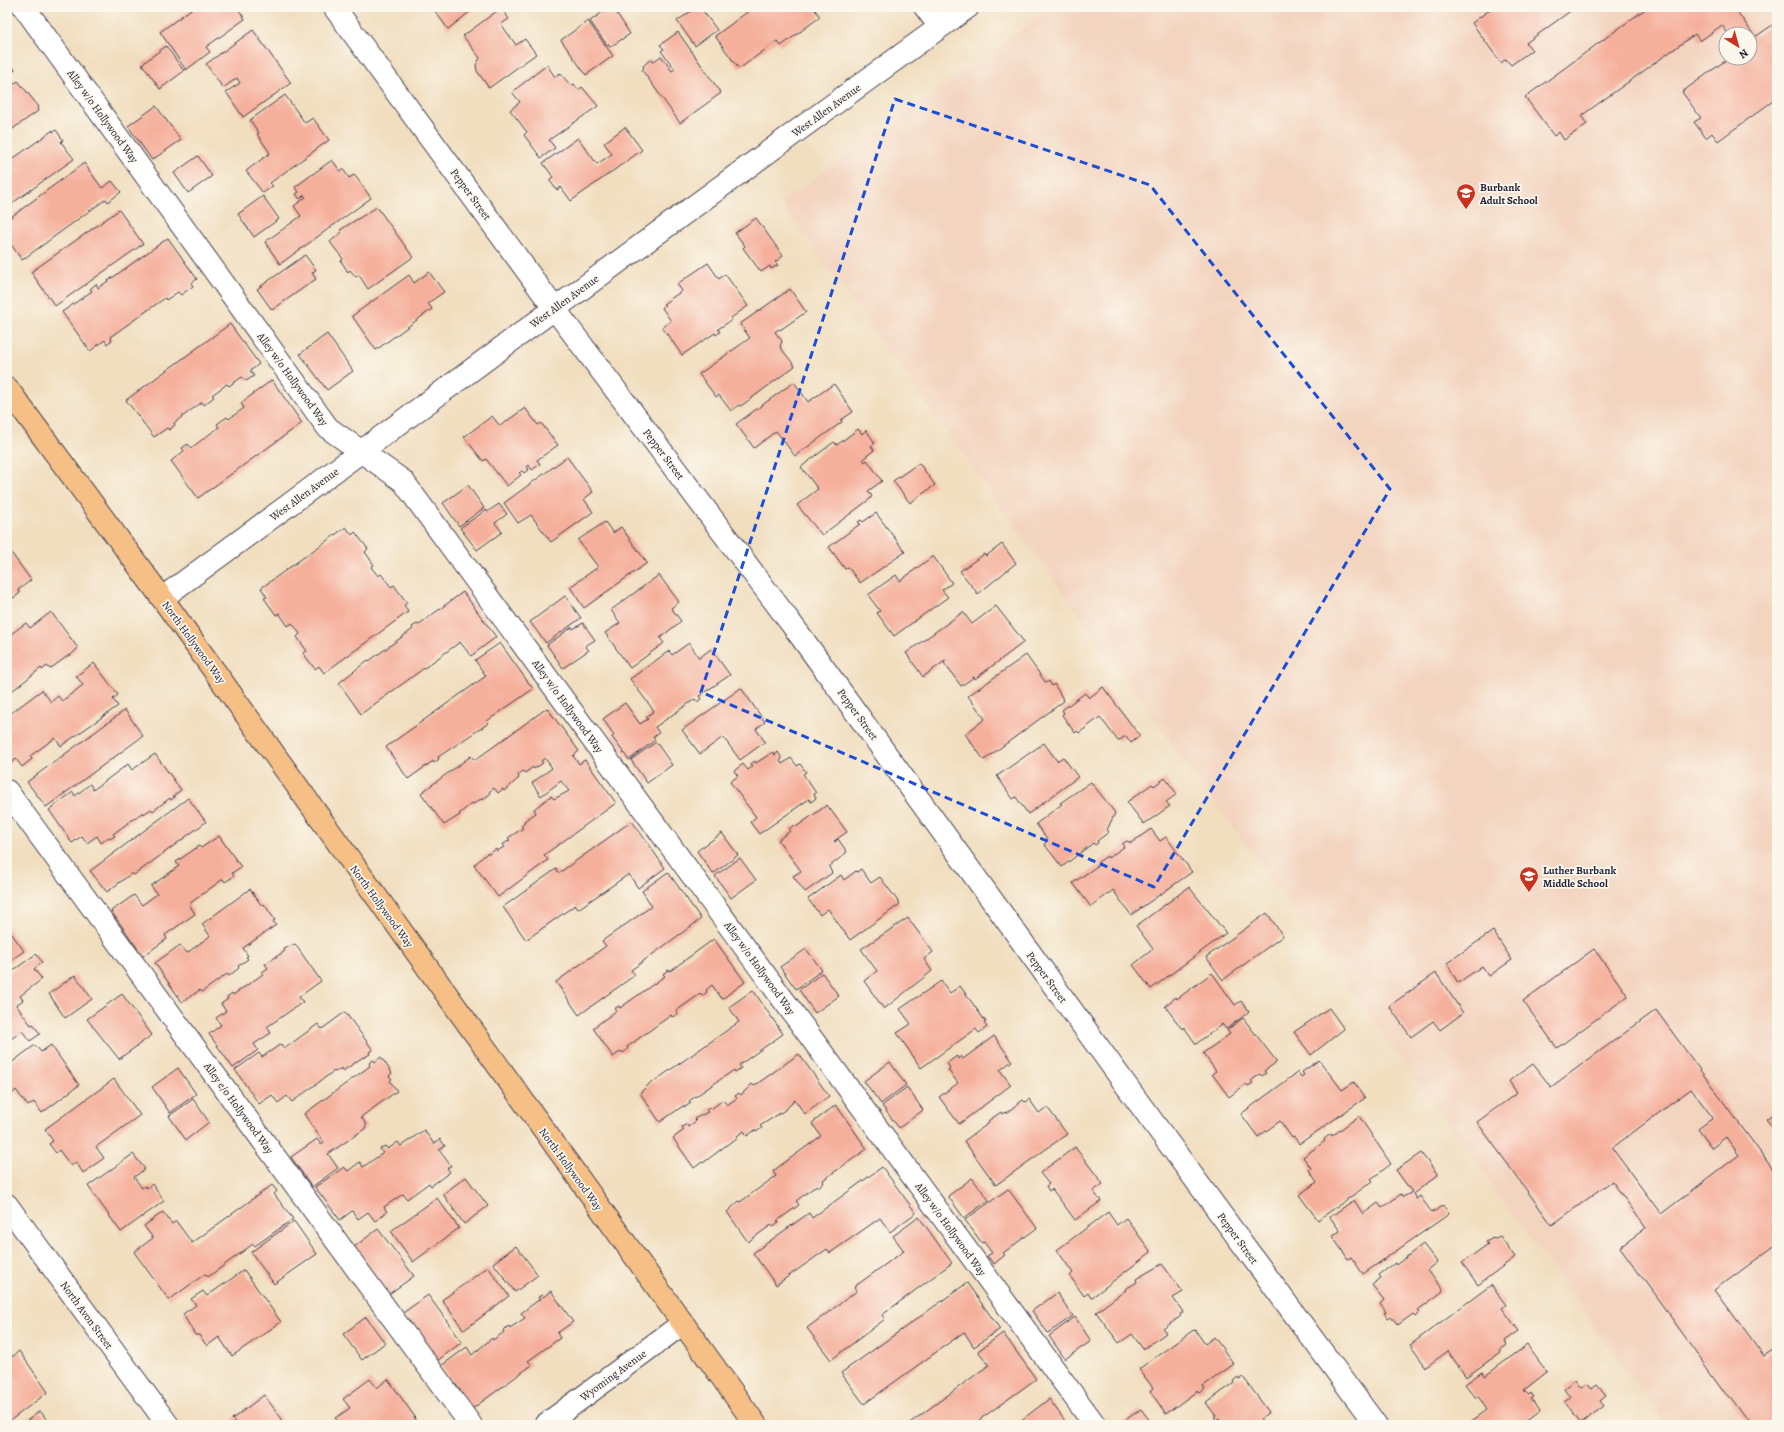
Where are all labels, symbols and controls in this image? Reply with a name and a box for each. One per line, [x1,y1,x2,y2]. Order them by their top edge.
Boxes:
north arrow [1718,26,1758,66]
text: N [1736,45,1751,62]
street label: Alley w/o Hollywood Way [63,66,142,166]
street label: West Allen Avenue [788,80,864,141]
street label: Pepper Street [447,165,495,223]
place label: Burbank Adult School [1479,180,1538,208]
school or university icon: Burbank Adult School [1455,182,1477,210]
street label: West Allen Avenue [526,271,602,332]
street label: Alley w/o Hollywood Way [253,329,332,429]
street label: Pepper Street [639,426,688,483]
street label: West Allen Avenue [266,464,342,525]
street label: North Hollywood Way [159,598,229,687]
street label: Alley w/o Hollywood Way [528,656,607,756]
street label: Pepper Street [834,685,882,743]
street label: North Hollywood Way [347,862,417,951]
place label: Luther Burbank Middle School [1543,863,1616,891]
school or university icon: Luther Burbank Middle School [1518,865,1540,893]
street label: Alley w/o Hollywood Way [720,918,799,1018]
street label: Pepper Street [1023,948,1071,1006]
street label: Alley e/o Hollywood Way [200,1059,277,1157]
street label: North Hollywood Way [536,1125,606,1214]
street label: Alley w/o Hollywood Way [911,1179,990,1279]
street label: Pepper Street [1214,1209,1262,1267]
street label: North Avon Street [57,1278,117,1353]
street label: Wyoming Avenue [576,1346,650,1405]

